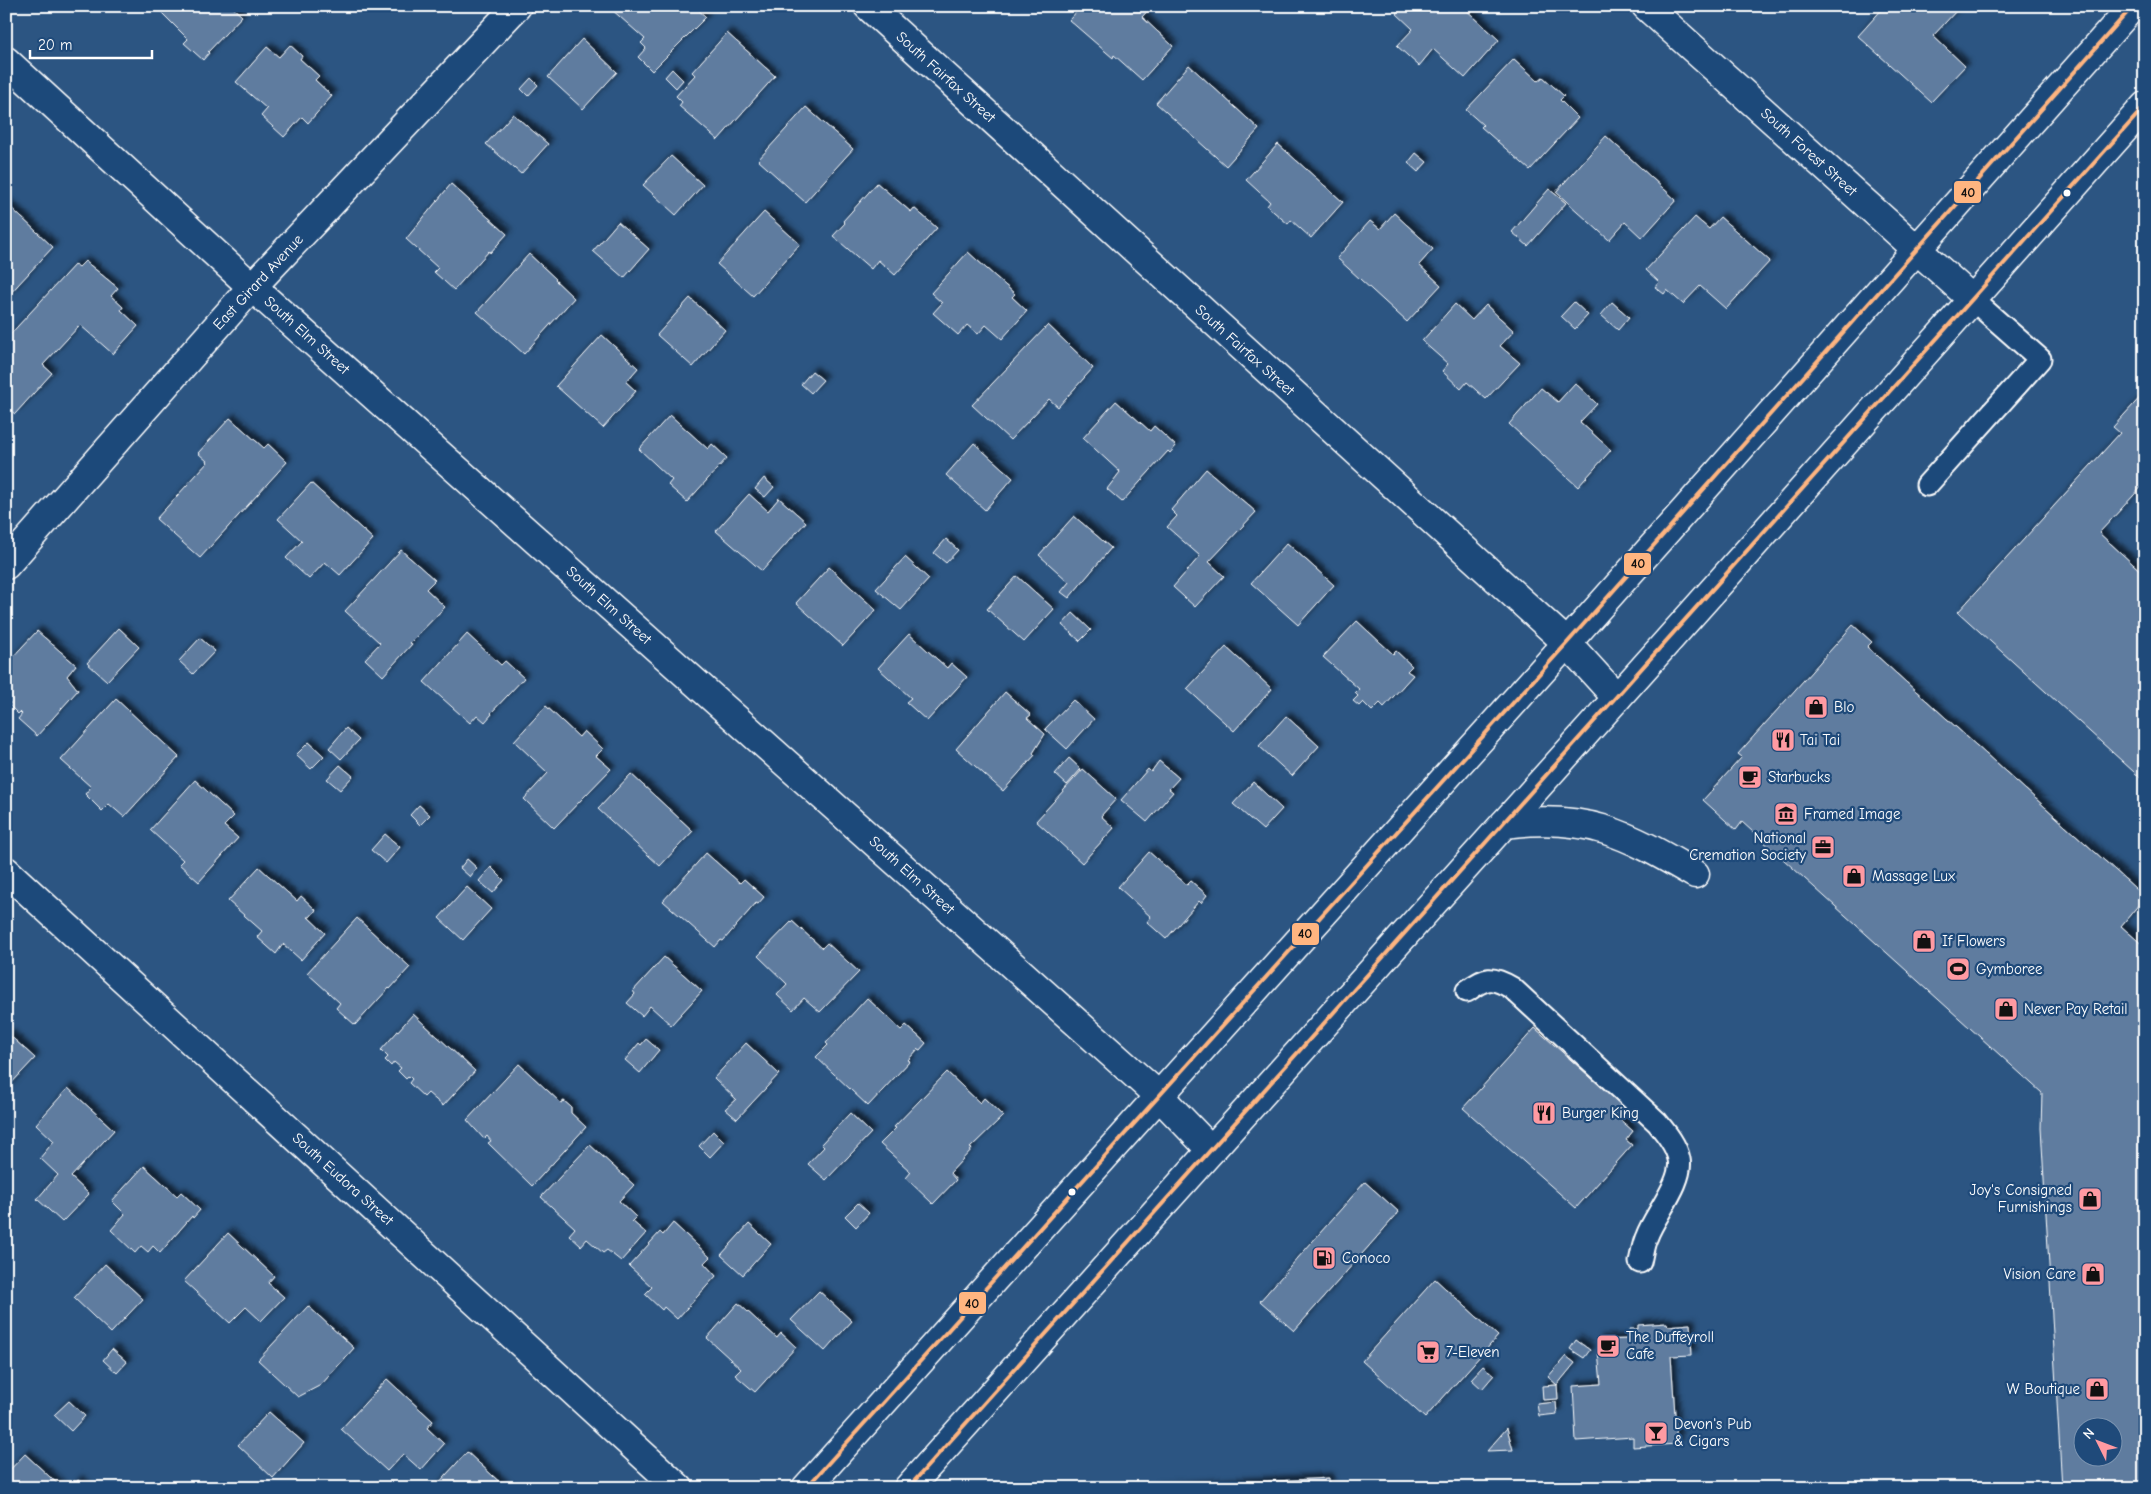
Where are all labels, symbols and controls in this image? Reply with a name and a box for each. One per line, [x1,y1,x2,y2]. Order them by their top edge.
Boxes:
scale bar [30,28,152,60]
street label: South Fairfax Street [893,28,1000,127]
text: 20 m [38,36,72,54]
street label: South Forest Street [1757,104,1861,200]
line badge: 40 [1953,180,1982,204]
text: 40 [1961,184,1975,201]
unlabelled marker [2062,188,2072,198]
street label: East Girard Avenue [209,230,307,333]
street label: South Elm Street [261,292,354,378]
street label: South Fairfax Street [1192,301,1299,400]
line badge: 40 [1623,552,1652,576]
text: 40 [1631,555,1645,572]
street label: South Elm Street [563,562,656,648]
shop icon: Blo [1803,694,1829,720]
place label: Blo [1834,698,1855,716]
restaurant icon: Tai Tai [1770,727,1796,753]
place label: Tai Tai [1800,731,1840,749]
cafe icon: Starbucks [1737,764,1763,790]
place label: Starbucks [1768,768,1830,786]
museum icon: Framed Image [1773,801,1799,827]
place label: Framed Image [1804,805,1901,823]
place label: National Cremation Society [1689,829,1806,864]
street label: South Elm Street [866,832,959,918]
office icon: National Cremation Society [1810,834,1836,860]
shop icon: Massage Lux [1841,863,1867,889]
place label: Massage Lux [1872,867,1956,885]
line badge: 40 [1291,922,1320,946]
text: 40 [1298,925,1312,942]
shop icon: If Flowers [1911,928,1937,954]
place label: If Flowers [1942,932,2005,950]
sports icon: Gymboree [1945,956,1971,982]
place label: Gymboree [1976,960,2043,978]
shop icon: Never Pay Retail [1993,996,2019,1022]
place label: Never Pay Retail [2024,1000,2128,1018]
restaurant icon: Burger King [1531,1100,1557,1126]
place label: Burger King [1562,1104,1639,1122]
street label: South Eudora Street [289,1129,398,1230]
place label: Joy's Consigned Furnishings [1970,1181,2072,1216]
shop icon: Joy's Consigned Furnishings [2077,1186,2103,1212]
unlabelled marker [1067,1187,1077,1197]
fuel station icon: Conoco [1311,1245,1337,1271]
place label: Conoco [1342,1249,1391,1267]
shop icon: Vision Care [2080,1261,2106,1287]
place label: Vision Care [2004,1265,2076,1283]
line badge: 40 [958,1291,987,1315]
text: 40 [965,1295,979,1312]
place label: The Duffeyroll Cafe [1626,1328,1714,1363]
cafe icon: The Duffeyroll Cafe [1595,1333,1621,1359]
supermarket icon: 7-Eleven [1415,1339,1441,1365]
place label: 7-Eleven [1446,1343,1500,1361]
shop icon: W Boutique [2084,1376,2110,1402]
place label: W Boutique [2006,1380,2080,1398]
place label: Devon's Pub & Cigars [1674,1415,1751,1450]
north arrow [2074,1416,2124,1466]
bar icon: Devon's Pub & Cigars [1643,1420,1669,1446]
text: N [2079,1425,2098,1443]

